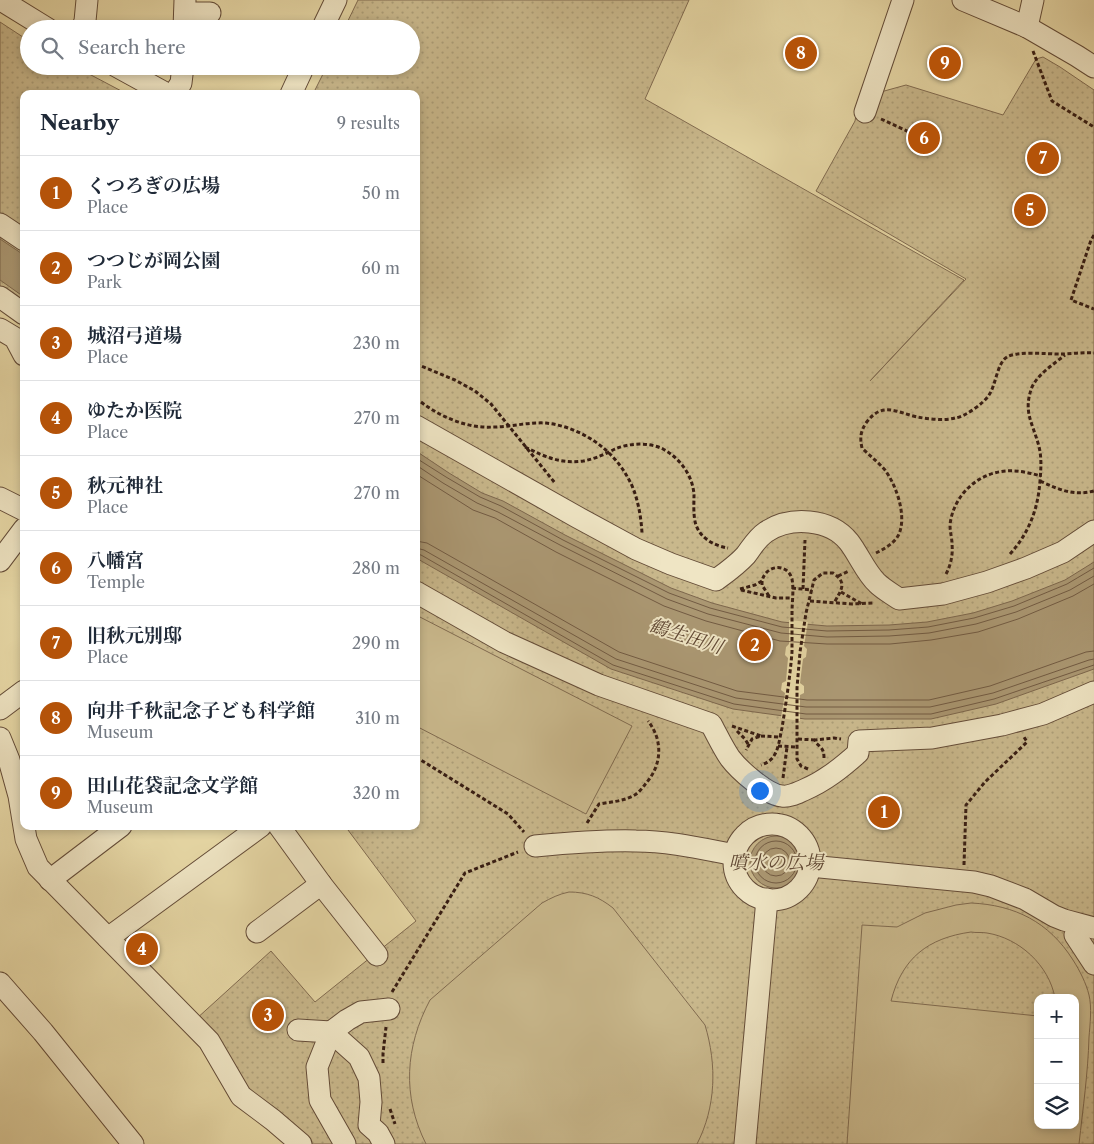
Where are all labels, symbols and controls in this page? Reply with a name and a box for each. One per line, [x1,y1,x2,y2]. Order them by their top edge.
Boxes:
search box [20,20,420,75]
icon: search [38,34,66,62]
pin: 8 [785,34,817,72]
text: Search here [78,36,186,59]
pin: 9 [929,44,961,82]
text: Nearby [40,110,119,135]
text: 9 results [337,113,400,133]
pin: 6 [908,119,940,157]
pin: 7 [1027,139,1059,177]
text: くつろぎの広場 [87,174,220,197]
text: 1 [52,183,60,203]
text: 50 m [362,183,400,203]
pin: 5 [1014,191,1046,229]
text: Place [87,197,128,217]
text: つつじが岡公園 [87,249,220,272]
text: 2 [51,258,61,278]
text: 60 m [361,258,400,278]
text: Park [87,272,122,292]
text: 城沼弓道場 [87,324,182,347]
text: 3 [51,333,61,353]
text: 230 m [353,333,400,353]
text: Place [87,347,128,367]
text: ゆたか医院 [87,399,182,422]
text: 4 [51,408,61,428]
text: 270 m [354,408,400,428]
text: Place [87,422,128,442]
text: 秋元神社 [87,474,163,497]
text: 5 [52,483,60,503]
text: 270 m [354,483,400,503]
text: Place [87,497,128,517]
text: 八幡宮 [87,549,144,572]
text: 6 [51,558,61,578]
text: 280 m [352,558,400,578]
text: Temple [87,572,145,592]
water label: 鶴生田川 [646,613,728,659]
text: 旧秋元別邸 [87,624,182,647]
pin: 2 [739,626,771,664]
text: 7 [52,633,60,653]
text: 290 m [352,633,400,653]
text: Place [87,647,128,667]
text: 向井千秋記念子ども科学館 [87,699,315,722]
text: 8 [51,708,61,728]
text: 310 m [355,708,400,728]
text: Museum [87,722,153,742]
text: 田山花袋記念文学館 [87,774,258,797]
your location [747,778,773,804]
text: 9 [51,783,61,803]
text: 320 m [353,783,400,803]
pin: 1 [868,793,900,831]
text: Museum [87,797,153,817]
water label: 噴水の広場 [728,851,825,874]
pin: 4 [126,930,158,968]
map controls [1034,994,1079,1129]
button: + [1034,994,1079,1039]
pin: 3 [252,996,284,1034]
button: − [1034,1039,1079,1084]
button: layers [1034,1084,1079,1129]

